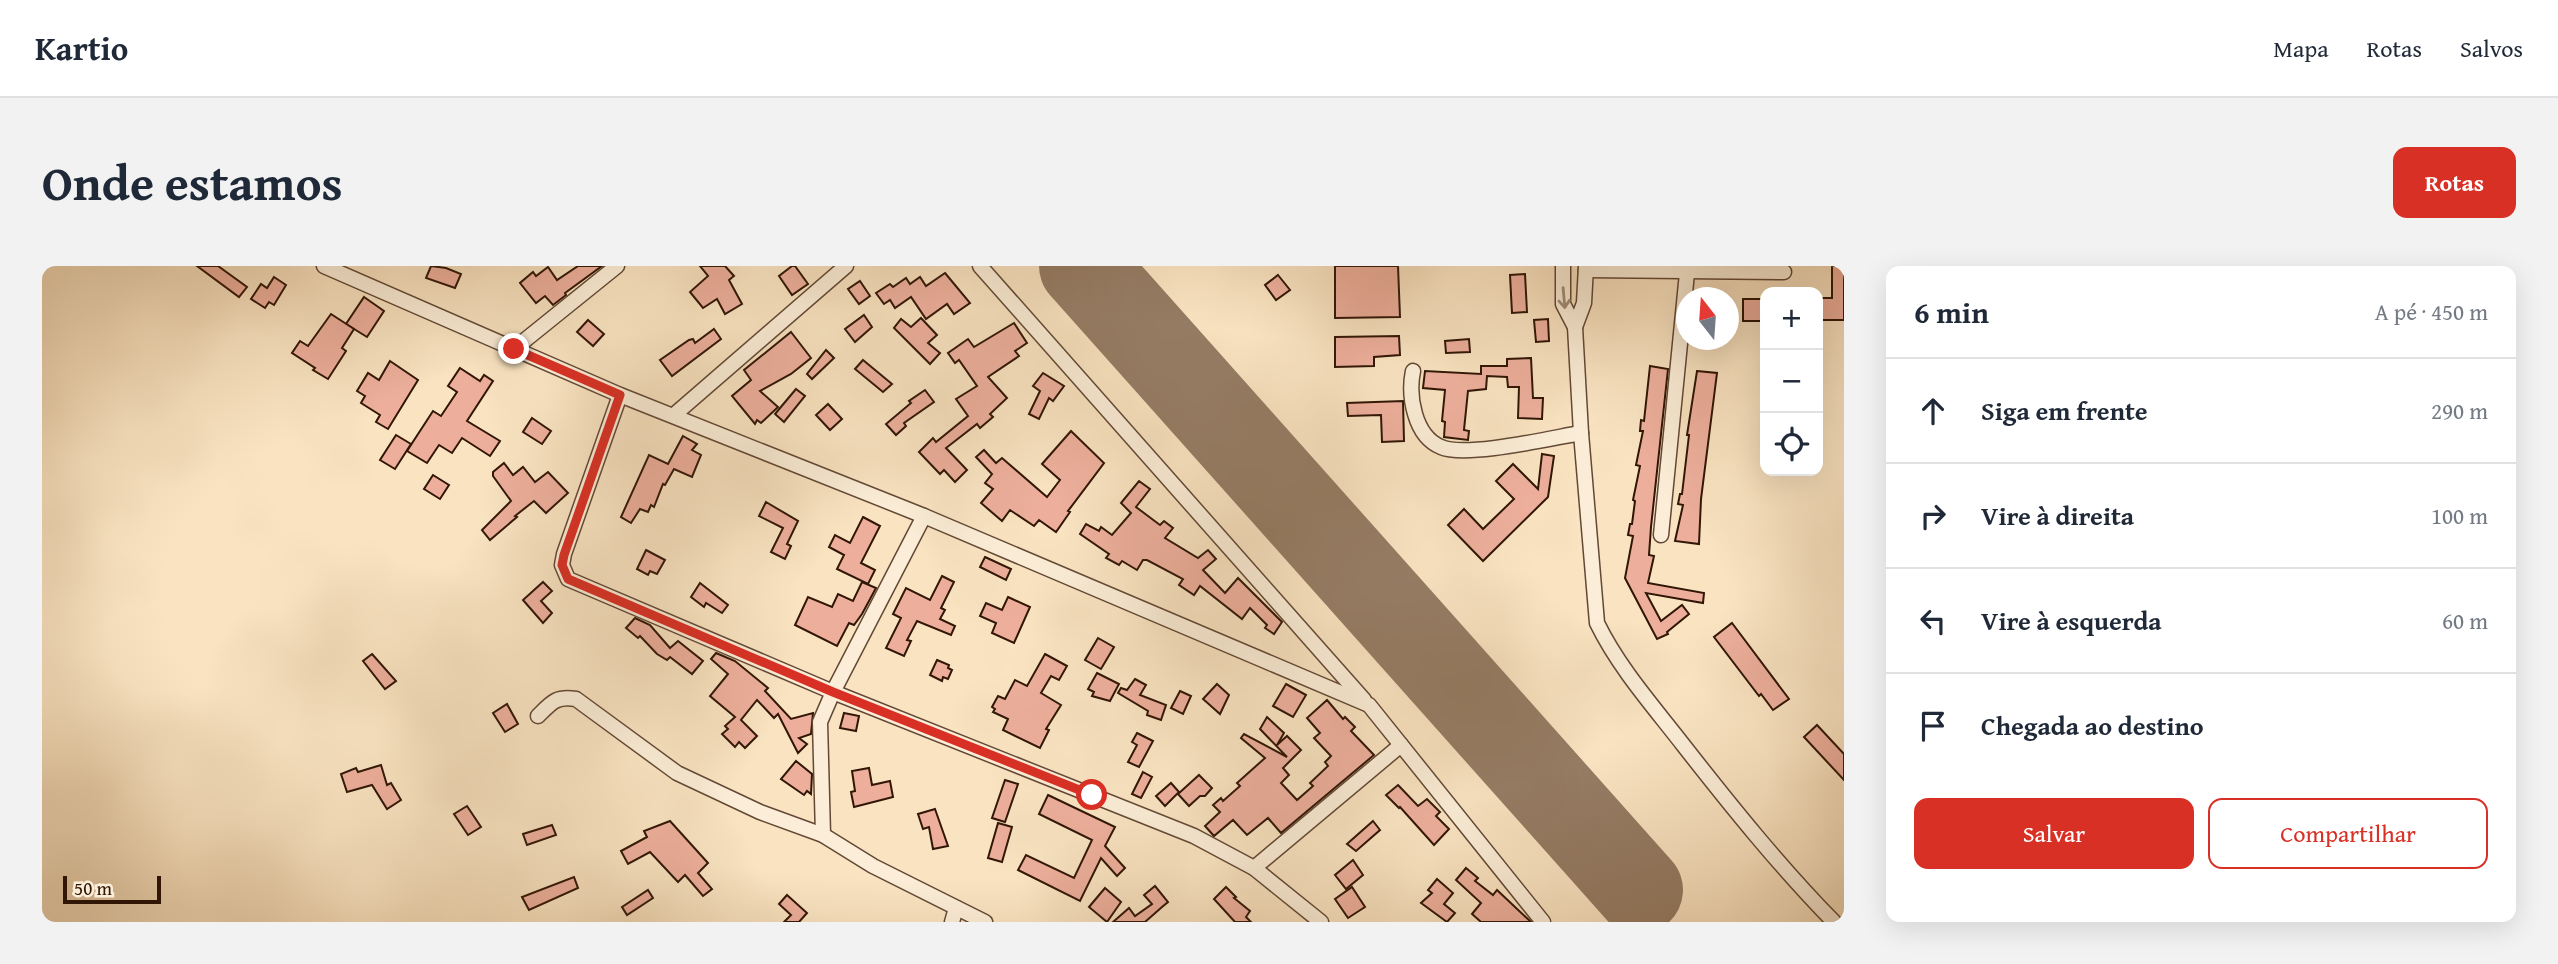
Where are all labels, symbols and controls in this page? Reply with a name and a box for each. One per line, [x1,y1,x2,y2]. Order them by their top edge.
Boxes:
text: Kartio [35,24,128,72]
text: Mapa [2273,31,2329,66]
text: Rotas [2367,31,2422,66]
text: Salvos [2460,31,2523,66]
text: Onde estamos [42,146,343,218]
button: Rotas [2393,147,2516,218]
one-way arrow [1558,286,1571,309]
north arrow [1676,287,1739,350]
map controls [1760,287,1823,476]
button: + [1760,287,1823,350]
text: 6 min [1914,290,1989,334]
text: A pé · 450 m [2375,295,2488,328]
route end [498,333,529,364]
button: − [1760,350,1823,413]
text: Siga em frente [1981,391,2148,430]
icon: ahead [1914,392,1952,430]
text: 290 m [2431,394,2488,427]
button: locate [1760,413,1823,476]
text: Vire à direita [1981,496,2134,535]
icon: right [1914,497,1952,535]
text: 100 m [2431,499,2488,532]
text: Vire à esquerda [1981,601,2162,640]
icon: left [1914,602,1952,640]
text: 60 m [2442,604,2488,637]
text: Chegada ao destino [1981,706,2204,745]
icon: arrive [1914,707,1952,745]
route start [1076,779,1107,810]
button: Salvar [1914,798,2194,869]
button: Compartilhar [2208,798,2488,869]
scale bar [63,873,161,905]
text: 50 m [74,874,112,902]

